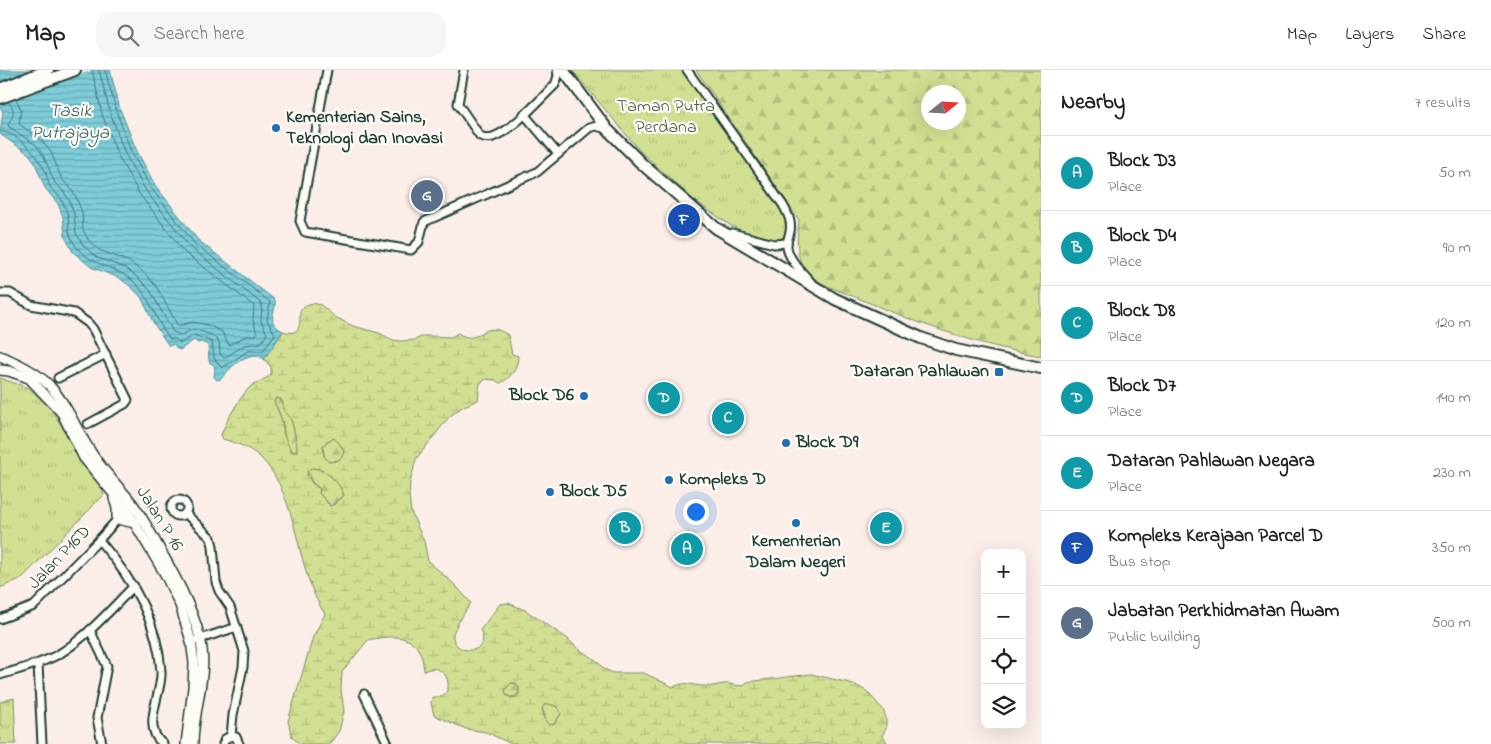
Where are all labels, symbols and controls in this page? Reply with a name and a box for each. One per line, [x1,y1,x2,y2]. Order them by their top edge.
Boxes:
search box [96,12,446,57]
text: Map [25,17,66,52]
icon: search [114,21,142,49]
text: Search here [154,21,245,48]
text: Map [1287,22,1317,48]
text: Layers [1345,22,1395,48]
text: Share [1423,22,1466,48]
north arrow [921,85,966,130]
text: Nearby [1061,88,1125,118]
text: 7 results [1415,91,1471,115]
park label: Taman Putra Perdana [617,94,715,141]
water label: Tasik Putrajaya [31,98,110,147]
place label: Kementerian Sains, Teknologi dan Inovasi [286,105,443,153]
marker: Kementerian Sains, Teknologi dan Inovasi [270,122,282,134]
text: Block D3 [1108,148,1176,175]
text: A [1072,161,1082,185]
text: 50 m [1439,161,1471,185]
text: Place [1108,175,1142,199]
pin: G [411,177,443,215]
pin: F [668,201,700,239]
text: Block D4 [1108,223,1176,250]
text: B [1072,236,1082,260]
text: 90 m [1443,236,1471,260]
text: Place [1108,250,1142,274]
text: Block D8 [1108,298,1175,325]
text: C [1073,311,1081,335]
text: 120 m [1435,311,1471,335]
text: Place [1108,325,1142,349]
place label: Dataran Pahlawan [850,359,989,385]
marker: Dataran Pahlawan [993,366,1005,378]
text: Block D7 [1108,373,1176,400]
pin: D [648,379,680,417]
place label: Block D6 [508,383,574,409]
text: D [1071,386,1083,410]
text: 140 m [1436,386,1471,410]
marker: Block D6 [578,390,590,402]
pin: C [712,399,744,437]
text: Place [1108,400,1142,424]
place label: Block D9 [795,430,859,456]
marker: Block D9 [780,437,792,449]
text: Dataran Pahlawan Negara [1108,448,1315,475]
text: E [1072,461,1082,485]
text: 230 m [1433,461,1471,485]
place label: Kompleks D [679,467,766,493]
marker: Kompleks D [663,474,675,486]
text: Place [1108,475,1142,499]
place label: Block D5 [559,479,628,505]
street label: Jalan P 16 [129,482,189,557]
marker: Block D5 [544,486,556,498]
your location [683,499,709,525]
pin: B [609,509,641,547]
pin: E [870,509,902,547]
marker: Kementerian Dalam Negeri [790,517,802,529]
street label: Jalan P16D [23,520,97,596]
text: Kompleks Kerajaan Parcel D [1108,523,1323,550]
place label: Kementerian Dalam Negeri [745,529,846,577]
pin: A [671,530,703,568]
text: F [1072,536,1082,560]
text: 350 m [1432,536,1471,560]
map controls [981,549,1026,729]
button: + [981,549,1026,594]
text: Bus stop [1108,550,1171,574]
button: − [981,594,1026,639]
text: Jabatan Perkhidmatan Awam [1108,598,1339,625]
text: G [1072,611,1082,635]
text: 500 m [1432,611,1471,635]
text: Public building [1108,625,1200,649]
button: locate [981,639,1026,684]
button: layers [981,684,1026,729]

